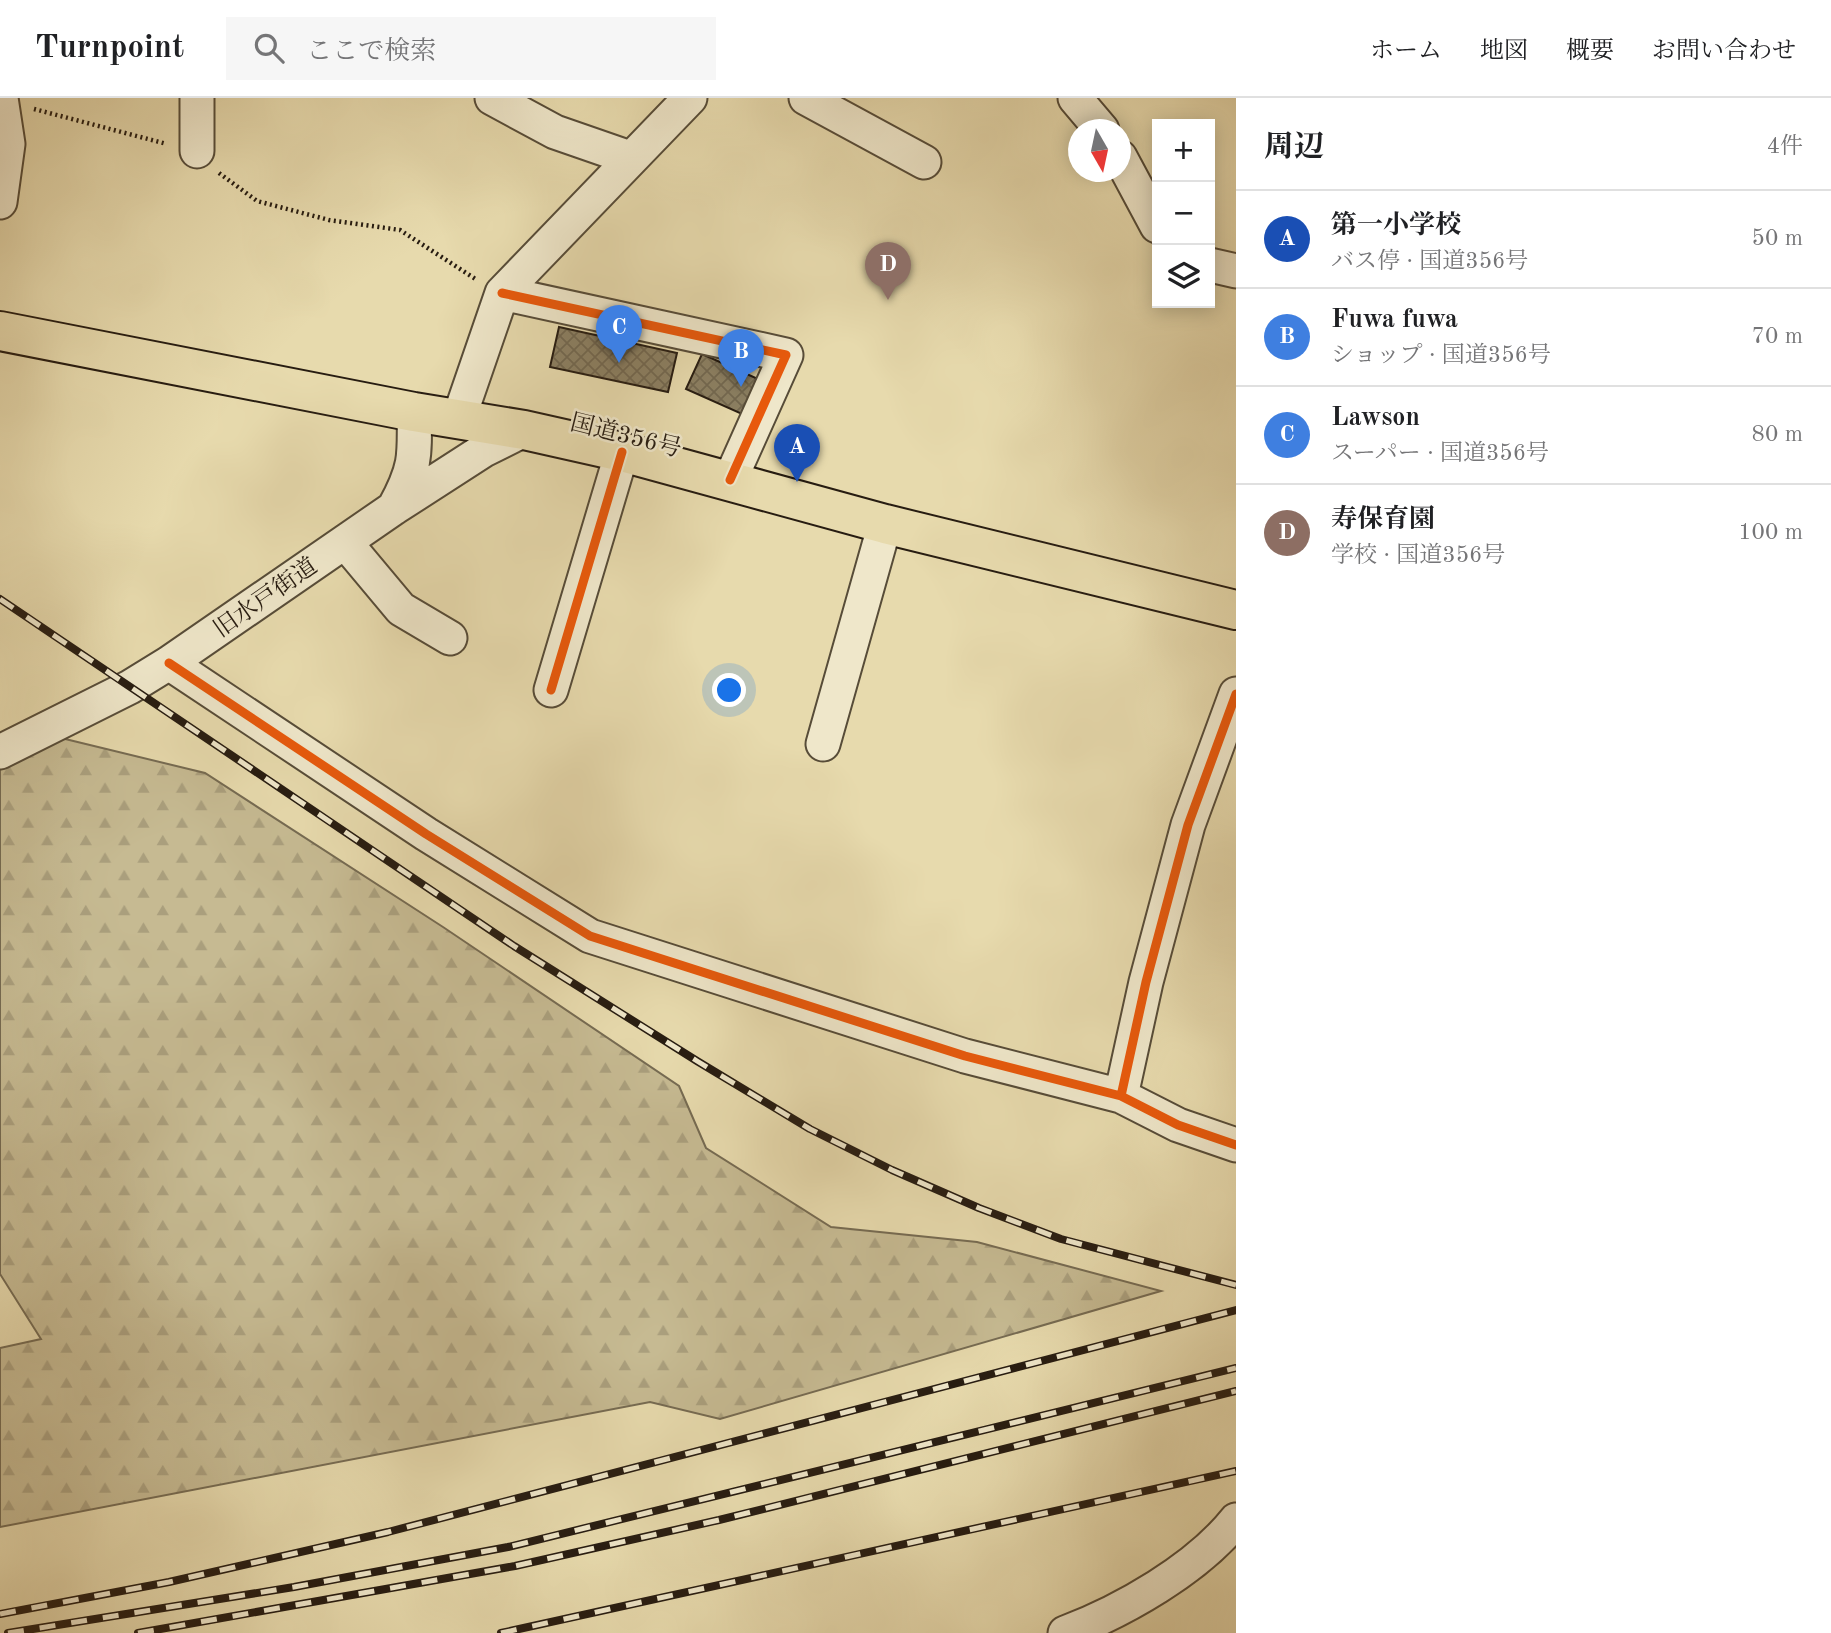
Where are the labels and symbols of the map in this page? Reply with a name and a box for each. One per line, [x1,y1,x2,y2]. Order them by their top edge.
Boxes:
north arrow [1068,119,1131,182]
pin: D [865,242,911,300]
pin: C [596,305,642,363]
pin: B [718,329,764,387]
street label: 国道356号 [567,409,684,462]
pin: A [774,424,820,482]
street label: 旧水戸街道 [208,552,322,643]
your location [712,673,746,707]

